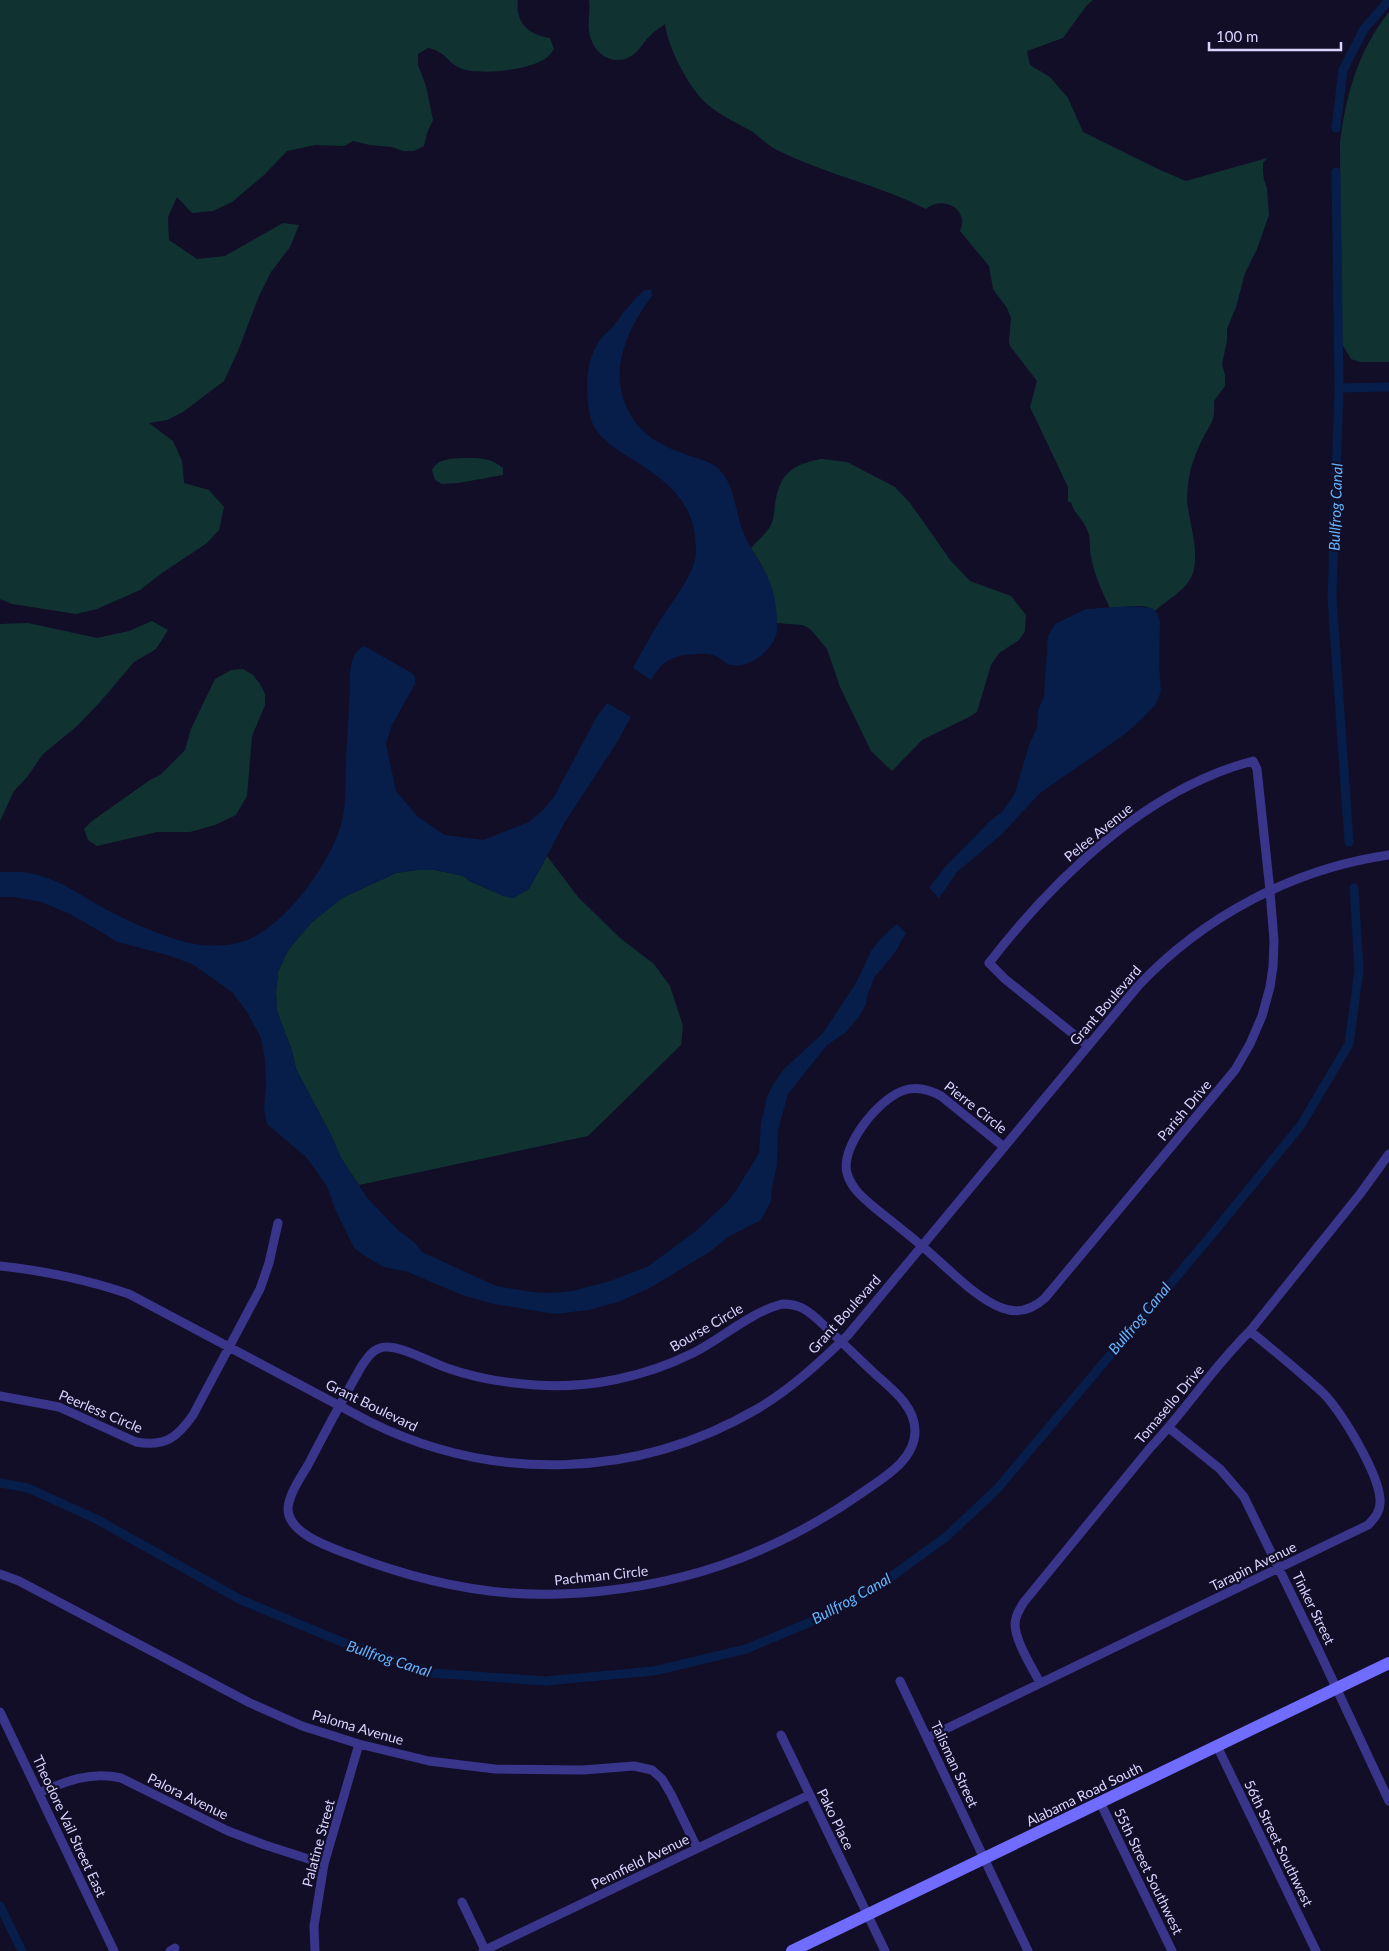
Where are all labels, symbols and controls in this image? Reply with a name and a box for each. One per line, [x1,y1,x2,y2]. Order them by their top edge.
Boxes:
scale bar [1209,20,1342,52]
text: 100 m [1216,27,1258,45]
water label: Bullfrog Canal [1324,462,1346,551]
street label: Pelee Avenue [1060,799,1136,865]
street label: Grant Boulevard [1066,962,1144,1048]
street label: Parish Drive [1154,1076,1214,1144]
street label: Pierre Circle [941,1077,1011,1137]
street label: Grant Boulevard [804,1271,884,1357]
water label: Bullfrog Canal [1104,1278,1174,1357]
street label: Bourse Circle [666,1299,746,1355]
street label: Tomasello Drive [1131,1361,1207,1447]
street label: Grant Boulevard [323,1375,421,1435]
street label: Peerless Circle [57,1386,145,1436]
street label: Tarapin Avenue [1207,1538,1299,1594]
street label: Pachman Circle [553,1562,649,1588]
water label: Bullfrog Canal [808,1569,894,1627]
street label: Tinker Street [1289,1569,1339,1647]
water label: Bullfrog Canal [345,1636,434,1680]
street label: Paloma Avenue [310,1706,406,1748]
street label: Talisman Street [928,1718,982,1810]
street label: Theodore Vail Street East [30,1752,110,1900]
street label: Alabama Road South [1023,1758,1145,1830]
street label: Palora Avenue [145,1769,231,1823]
street label: 56th Street Southwest [1241,1777,1317,1909]
street label: Pako Place [814,1786,858,1852]
street label: Palatine Street [298,1798,338,1888]
street label: 55th Street Southwest [1111,1805,1187,1937]
street label: Pennfield Avenue [588,1830,692,1892]

